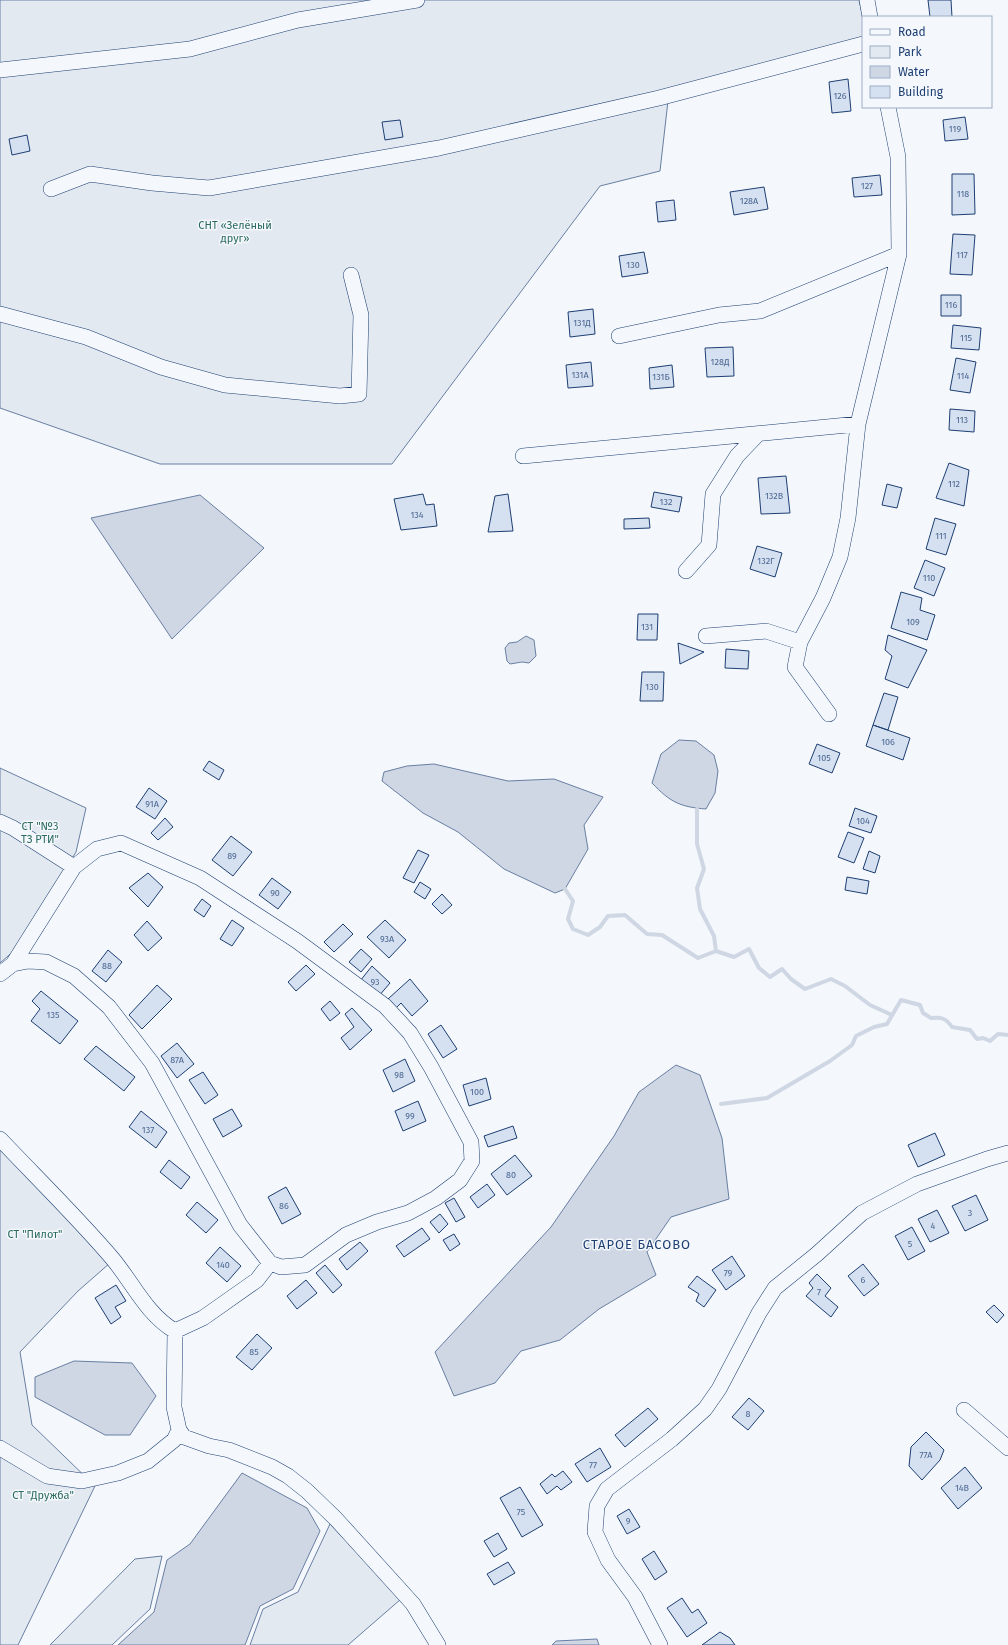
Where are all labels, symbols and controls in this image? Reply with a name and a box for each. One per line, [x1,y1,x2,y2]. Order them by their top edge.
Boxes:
legend [862,16,992,108]
text: Road [898,25,926,39]
text: Park [898,45,922,59]
text: Water [898,65,930,79]
text: Building [898,85,944,99]
house number: 126 [833,91,847,101]
house number: 119 [949,124,961,134]
house number: 127 [861,181,873,191]
house number: 118 [957,189,969,199]
house number: 128А [740,196,759,206]
park label: СНТ «Зелёный друг» [198,219,272,245]
house number: 117 [956,250,968,260]
house number: 130 [626,260,640,270]
house number: 116 [945,300,957,310]
house number: 131Д [573,318,591,328]
house number: 115 [960,333,973,343]
house number: 128Д [711,357,730,367]
house number: 131А [571,370,589,380]
house number: 114 [957,371,969,381]
house number: 131Б [652,372,670,382]
house number: 113 [956,415,968,425]
house number: 112 [948,479,960,489]
house number: 132В [765,491,784,501]
house number: 132 [660,497,672,507]
house number: 134 [410,510,424,520]
house number: 111 [935,531,947,541]
house number: 132Г [757,556,775,566]
house number: 110 [923,573,935,583]
house number: 109 [906,617,920,627]
house number: 131 [641,622,653,632]
house number: 130 [645,682,659,692]
house number: 106 [881,737,895,747]
house number: 105 [817,753,831,763]
house number: 91А [145,799,160,809]
house number: 104 [856,816,870,826]
park label: СТ "№3 ТЗ РТИ" [21,820,59,846]
house number: 89 [227,851,237,861]
house number: 90 [270,888,280,898]
house number: 93А [380,934,395,944]
house number: 88 [102,961,112,971]
house number: 93 [370,977,380,987]
house number: 135 [47,1010,60,1020]
house number: 87А [170,1055,185,1065]
house number: 98 [394,1070,404,1080]
house number: 100 [470,1087,484,1097]
house number: 99 [405,1111,415,1121]
house number: 137 [142,1125,154,1135]
house number: 80 [506,1170,516,1180]
house number: 86 [279,1201,289,1211]
house number: 3 [968,1208,972,1218]
house number: 4 [931,1221,936,1231]
park label: СТ "Пилот" [7,1228,63,1241]
district label: СТАРОЕ БАСОВО [583,1237,691,1252]
house number: 5 [908,1239,913,1249]
house number: 140 [216,1260,230,1270]
house number: 79 [724,1268,733,1278]
house number: 6 [861,1275,866,1285]
house number: 7 [817,1287,821,1297]
house number: 85 [249,1347,259,1357]
house number: 8 [746,1409,751,1419]
house number: 77А [920,1450,933,1460]
house number: 77 [589,1460,597,1470]
house number: 14В [955,1483,970,1493]
park label: СТ "Дружба" [12,1489,74,1502]
house number: 75 [517,1507,526,1517]
house number: 9 [626,1516,631,1526]

